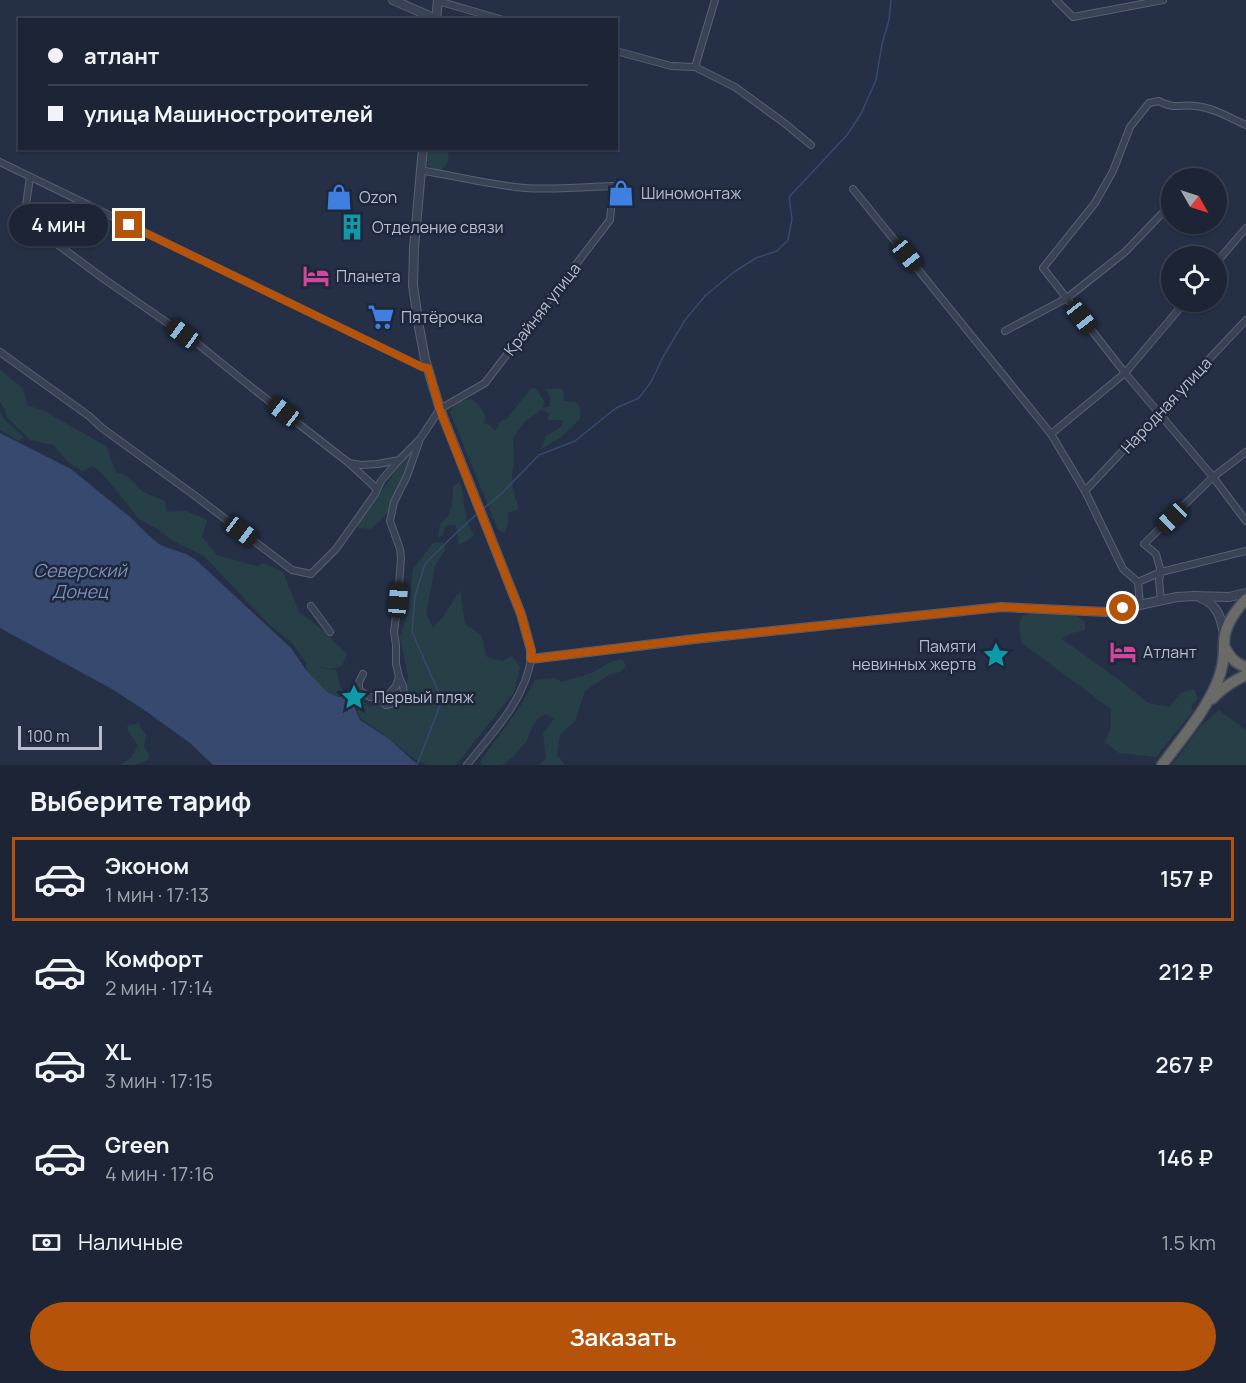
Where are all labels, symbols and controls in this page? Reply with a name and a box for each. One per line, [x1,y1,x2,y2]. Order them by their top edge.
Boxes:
text: атлант [84,41,160,71]
text: улица Машиностроителей [84,99,373,129]
north arrow [1161,168,1227,234]
map controls [1161,168,1227,312]
shop icon: Шиномонтаж [606,178,636,208]
shop icon: Ozon [324,182,354,212]
place label: Шиномонтаж [641,182,742,204]
place label: Ozon [359,186,397,208]
callout: 4 мин [9,204,108,246]
text: 4 мин [31,211,86,238]
route end [115,211,142,238]
building icon: Отделение связи [337,212,367,242]
place label: Отделение связи [372,216,504,238]
car [889,235,925,275]
button: locate [1161,246,1227,312]
street label: Крайняя улица [499,258,585,360]
hotel icon: Планета [301,261,331,291]
place label: Планета [336,265,401,287]
car [1063,297,1099,337]
supermarket icon: Пятёрочка [366,302,396,332]
place label: Пятёрочка [401,306,483,328]
car [163,316,203,352]
street label: Народная улица [1116,352,1216,458]
car [264,394,304,430]
car [1153,499,1191,537]
car [221,513,261,549]
water label: Северский Донец [33,558,129,603]
car [387,581,409,619]
route start [1109,594,1136,621]
place label: Памяти невинных жертв [852,635,976,675]
hotel icon: Атлант [1108,637,1138,667]
place icon: Памяти невинных жертв [981,640,1011,670]
place label: Атлант [1143,641,1197,663]
place icon: Первый пляж [339,682,369,712]
place label: Первый пляж [374,686,475,708]
scale bar [18,723,102,750]
text: 100 m [27,725,70,747]
text: Выберите тариф [30,782,251,819]
text: Эконом [105,851,189,881]
icon: car [33,852,87,906]
text: 157 ₽ [1160,864,1213,894]
text: 1 мин · 17:13 [105,881,209,908]
text: Комфорт [105,944,203,974]
icon: car [33,945,87,999]
text: 212 ₽ [1159,957,1213,987]
text: 2 мин · 17:14 [105,974,213,1001]
text: XL [105,1037,131,1067]
icon: car [33,1038,87,1092]
text: 267 ₽ [1156,1050,1213,1080]
text: 3 мин · 17:15 [105,1067,213,1094]
text: Green [105,1130,170,1160]
icon: car [33,1131,87,1185]
text: 146 ₽ [1157,1143,1213,1173]
text: 4 мин · 17:16 [105,1160,214,1187]
icon: cash [30,1226,63,1259]
text: Наличные [78,1227,183,1257]
text: 1.5 km [1162,1229,1216,1256]
button: Заказать [30,1302,1216,1371]

